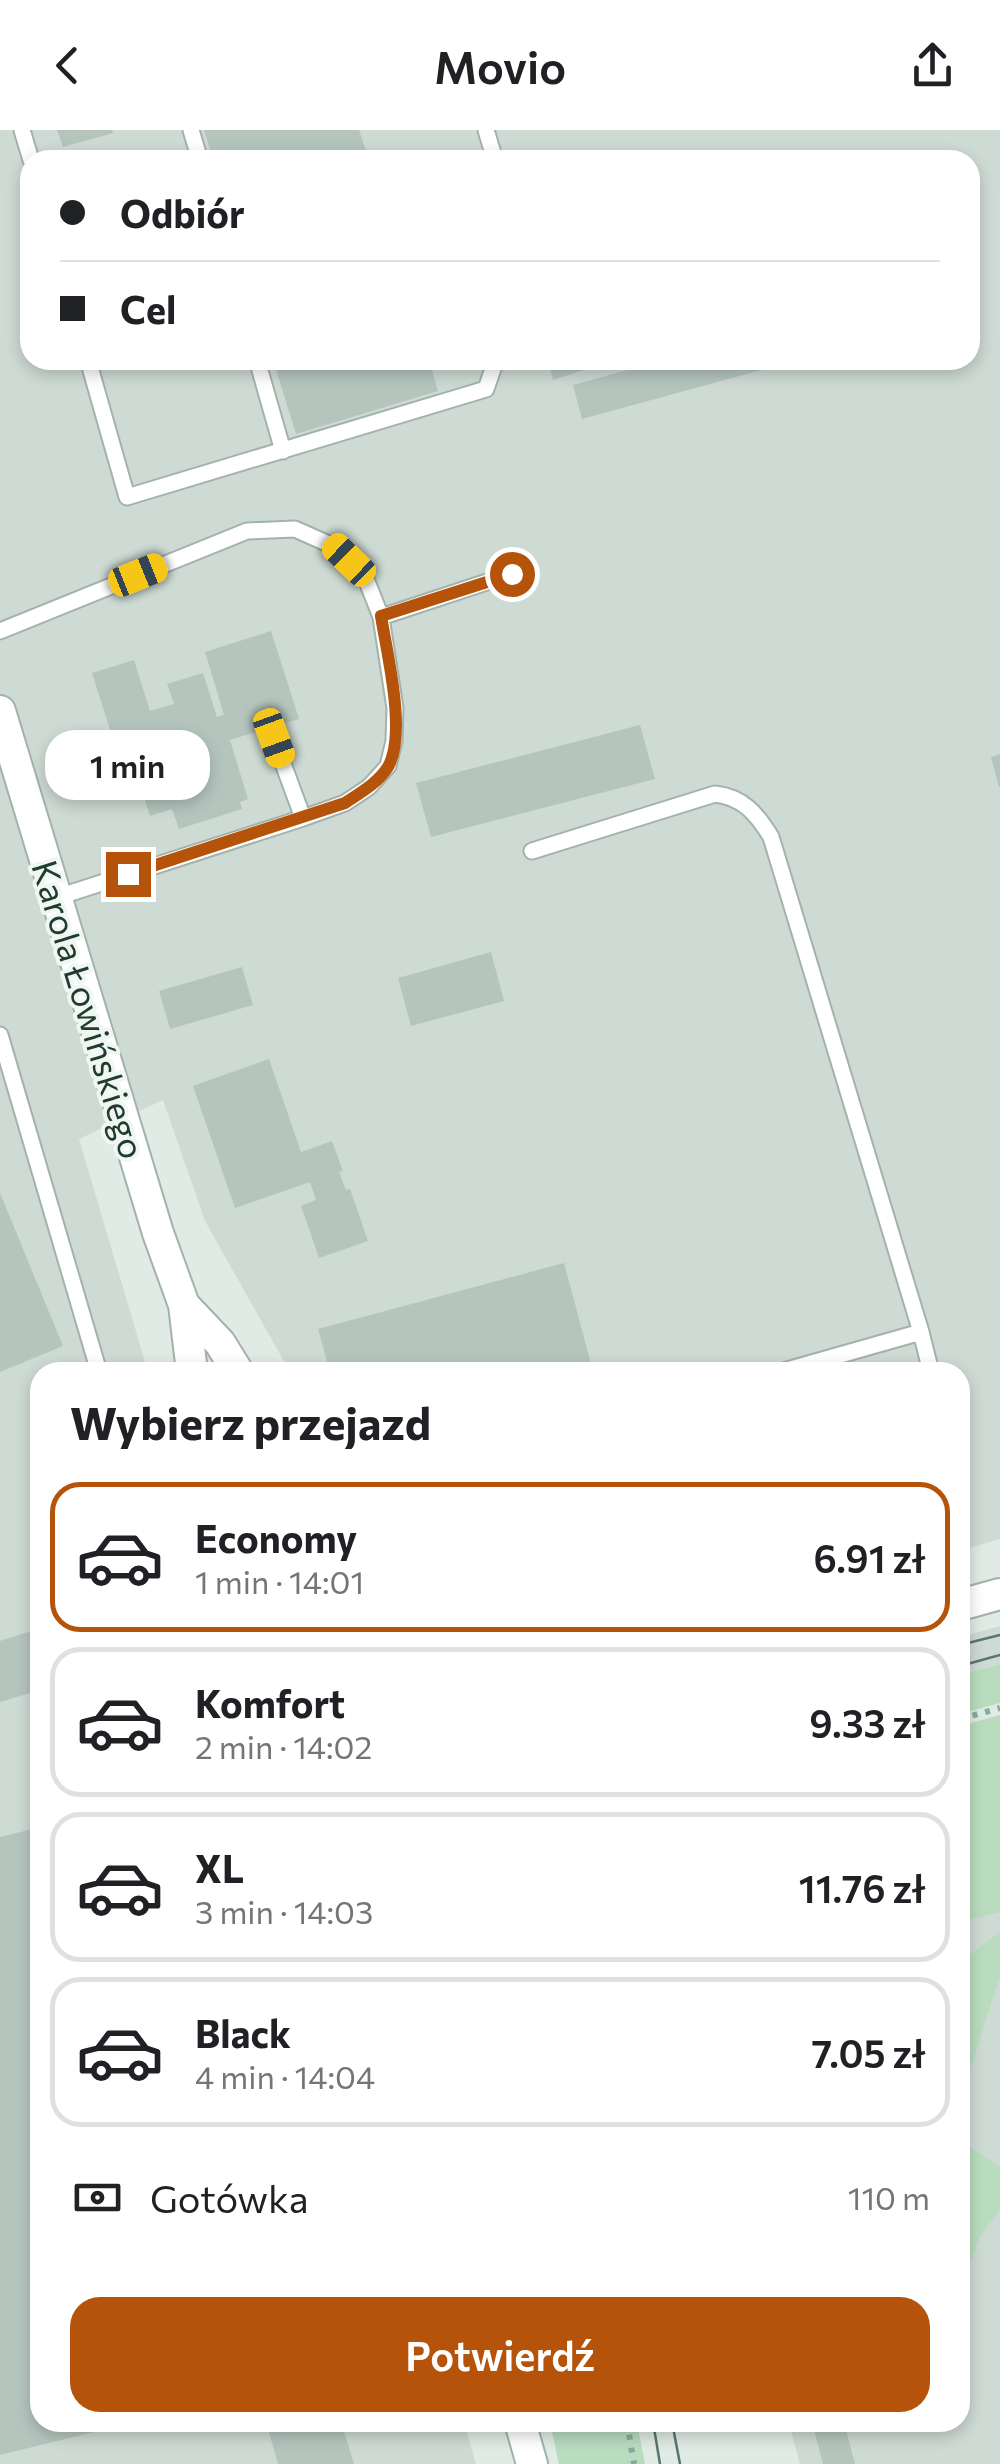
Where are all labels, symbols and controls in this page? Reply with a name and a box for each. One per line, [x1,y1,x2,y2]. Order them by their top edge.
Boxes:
icon: back [40,38,95,93]
text: Movio [434,38,566,93]
icon: share [905,38,960,93]
text: Odbiór [120,189,245,236]
text: Cel [120,285,176,332]
car [317,528,381,592]
car [105,550,171,600]
route start [490,552,535,597]
car [250,705,298,771]
callout: 1 min [46,729,210,799]
text: 1 min [90,745,165,785]
route end [106,852,151,897]
street label: Karola Łowińskiego [24,855,156,1163]
text: Wybierz przejazd [70,1394,431,1449]
icon: car [75,1512,165,1602]
text: Economy [195,1514,357,1561]
text: 6.91 zł [814,1534,925,1581]
text: 1 min · 14:01 [195,1561,364,1601]
icon: car [75,1677,165,1767]
text: Komfort [195,1679,345,1726]
text: 9.33 zł [809,1699,925,1746]
text: 2 min · 14:02 [195,1726,372,1766]
icon: car [75,1842,165,1932]
text: XL [195,1844,244,1891]
text: 11.76 zł [799,1864,925,1911]
text: 3 min · 14:03 [195,1891,373,1931]
icon: car [75,2007,165,2097]
text: Black [195,2009,291,2056]
text: 7.05 zł [812,2029,925,2076]
text: 4 min · 14:04 [195,2056,375,2096]
icon: cash [70,2170,125,2225]
text: Gotówka [150,2174,309,2221]
text: 110 m [848,2177,930,2217]
button: Potwierdź [70,2297,930,2412]

